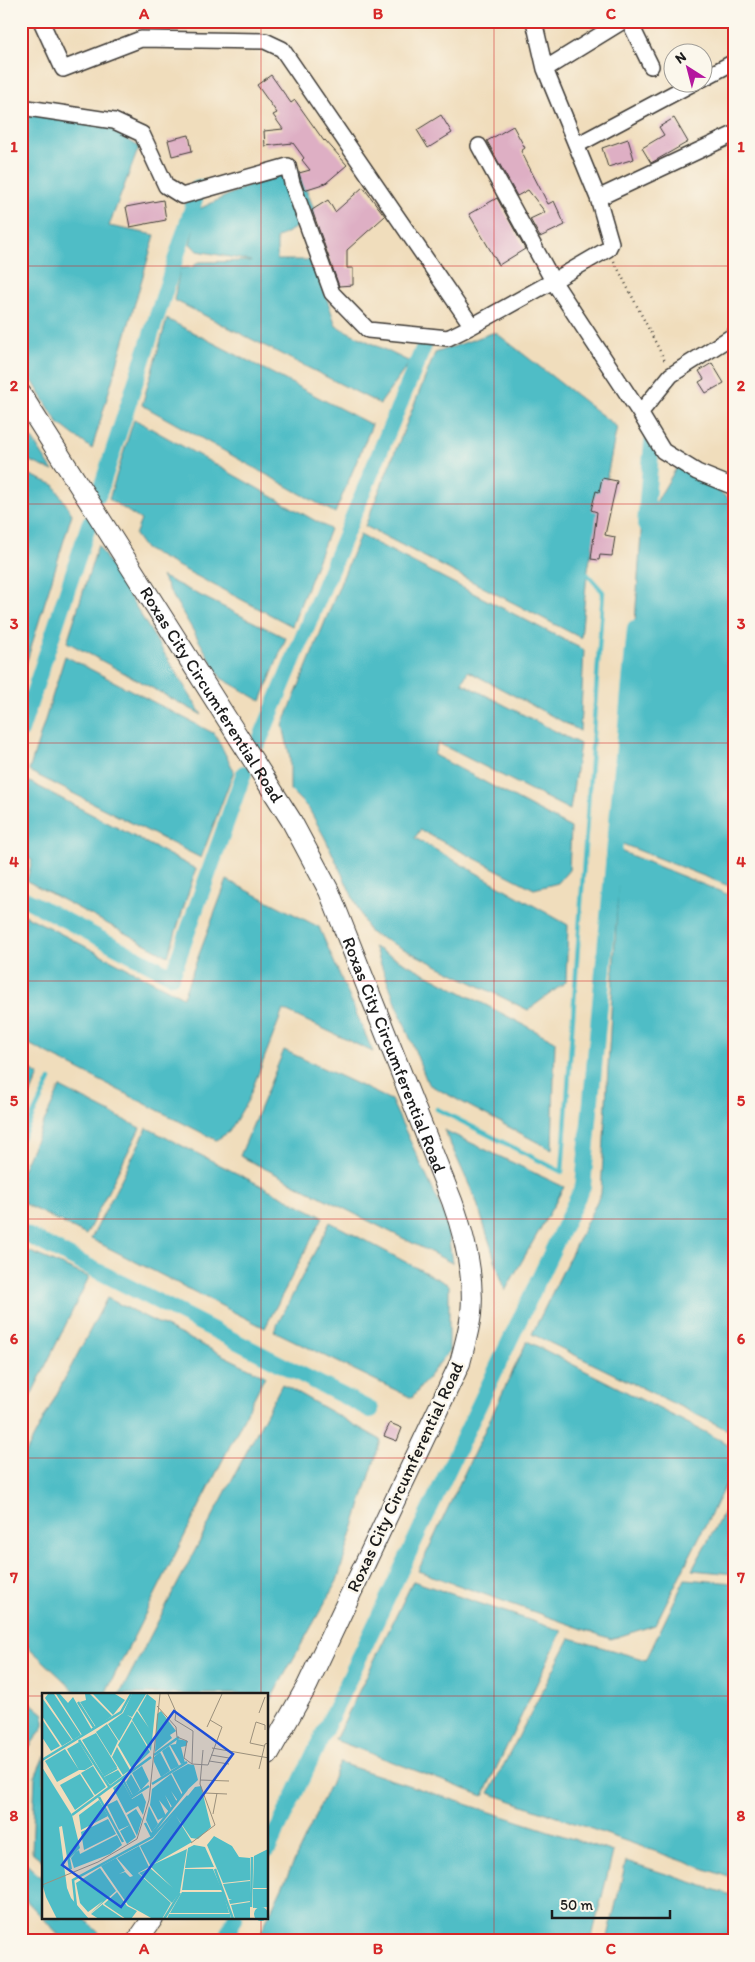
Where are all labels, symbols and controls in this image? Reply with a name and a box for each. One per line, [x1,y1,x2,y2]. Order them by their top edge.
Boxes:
text: A [138,4,150,23]
text: B [373,4,384,23]
text: C [606,4,617,23]
north arrow [662,42,712,92]
text: N [672,48,689,68]
text: 1 [10,137,18,156]
text: 1 [737,137,745,156]
text: 2 [10,376,19,395]
text: 2 [737,376,746,395]
street label: Roxas City Circumferential Road [135,582,288,807]
text: 3 [10,614,19,633]
text: 3 [737,614,746,633]
text: 4 [9,852,19,871]
text: 4 [736,852,746,871]
street label: Roxas City Circumferential Road [337,934,451,1176]
text: 5 [10,1091,19,1110]
text: 5 [737,1091,746,1110]
text: 6 [10,1329,19,1348]
text: 6 [737,1329,746,1348]
street label: Roxas City Circumferential Road [342,1358,468,1596]
text: 7 [9,1568,18,1587]
text: 7 [736,1568,745,1587]
inset map [42,1693,269,1920]
text: 8 [10,1806,19,1825]
text: 8 [737,1806,746,1825]
scale bar [552,1887,670,1919]
text: 50 m [560,1896,593,1914]
text: A [138,1939,150,1958]
text: B [373,1939,384,1958]
text: C [606,1939,617,1958]

